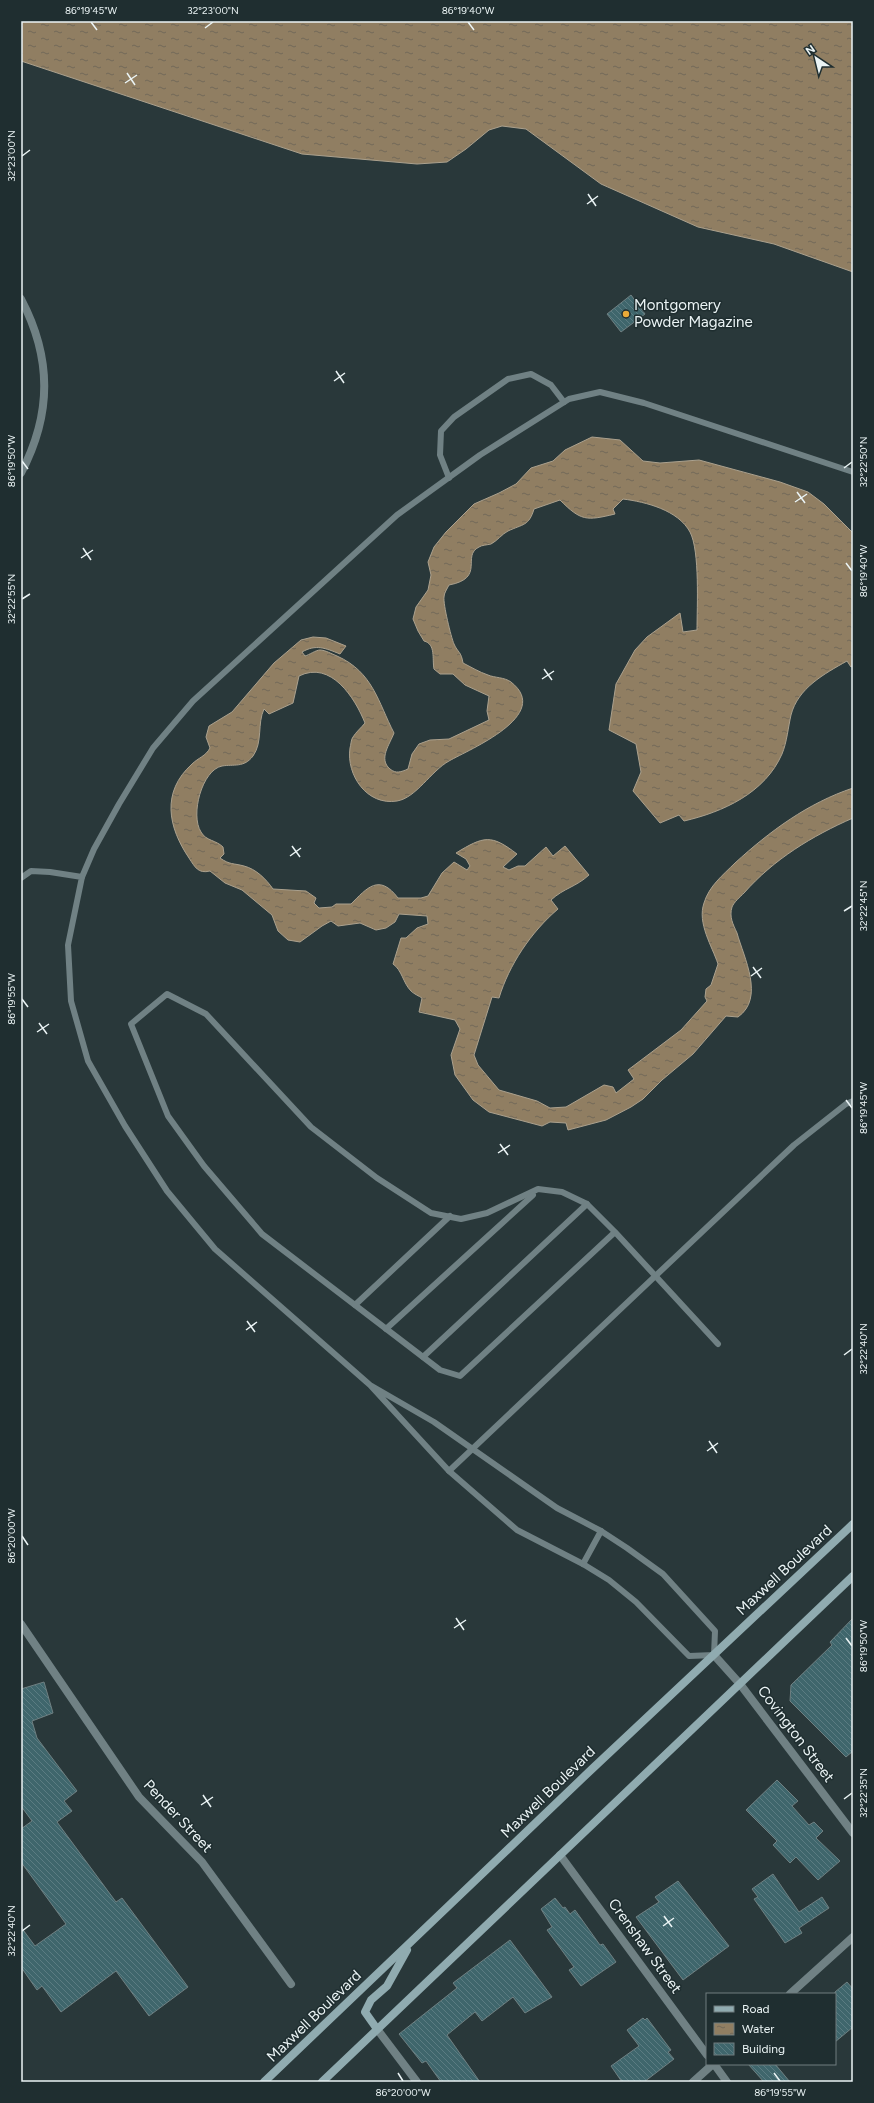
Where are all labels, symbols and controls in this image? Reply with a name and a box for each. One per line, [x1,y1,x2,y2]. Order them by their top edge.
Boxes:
text: 86°19'45"W [65,4,117,17]
text: 32°23'00"N [187,4,239,17]
text: 86°19'40"W [442,4,495,17]
north arrow [796,38,836,78]
text: N [803,42,818,58]
text: 32°23'00"N [5,130,18,182]
place label: Montgomery Powder Magazine [634,296,753,331]
marker: Montgomery Powder Magazine [621,309,631,319]
text: 86°19'50"W [5,434,18,487]
text: 32°22'50"N [857,437,870,488]
text: 86°19'40"W [857,544,870,597]
text: 32°22'55"N [5,574,18,624]
text: 32°22'45"N [857,881,870,931]
text: 86°19'55"W [5,973,18,1025]
text: 86°19'45"W [857,1082,870,1134]
text: 32°22'40"N [857,1323,870,1375]
text: 86°20'00"W [5,1508,18,1564]
street label: Maxwell Boulevard [732,1521,836,1619]
text: 86°19'50"W [857,1619,870,1672]
street label: Covington Street [754,1682,838,1786]
street label: Maxwell Boulevard [497,1742,599,1842]
text: 32°22'35"N [857,1768,870,1818]
street label: Pender Street [140,1776,216,1856]
street label: Crenshaw Street [605,1895,686,1997]
text: 32°22'40"N [5,1905,18,1957]
street label: Maxwell Boulevard [263,1966,365,2066]
legend [706,1993,836,2065]
text: Road [742,2002,770,2016]
text: Water [742,2022,774,2036]
text: Building [742,2042,785,2056]
text: 86°20'00"W [375,2086,431,2099]
text: 86°19'55"W [754,2086,806,2099]

